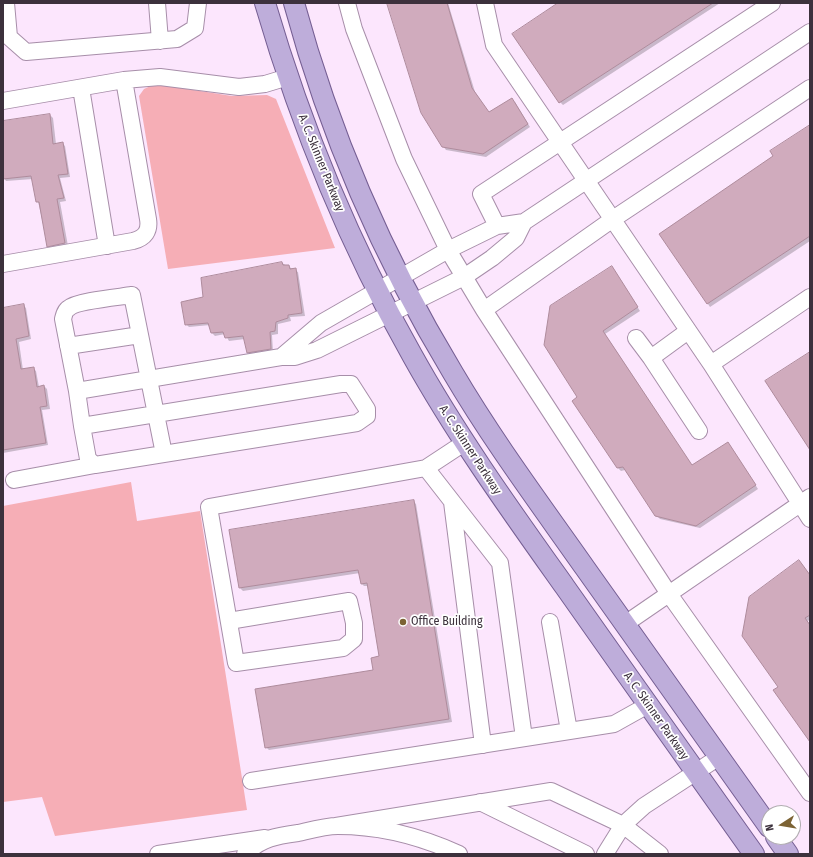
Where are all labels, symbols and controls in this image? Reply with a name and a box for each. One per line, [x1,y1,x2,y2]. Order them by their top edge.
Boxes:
street label: A. C. Skinner Parkway [295,112,347,214]
street label: A. C. Skinner Parkway [436,403,504,497]
place label: Office Building [411,615,483,629]
marker: Office Building [398,617,408,627]
street label: A. C. Skinner Parkway [620,670,692,762]
north arrow [761,805,801,845]
text: N [763,823,777,832]

